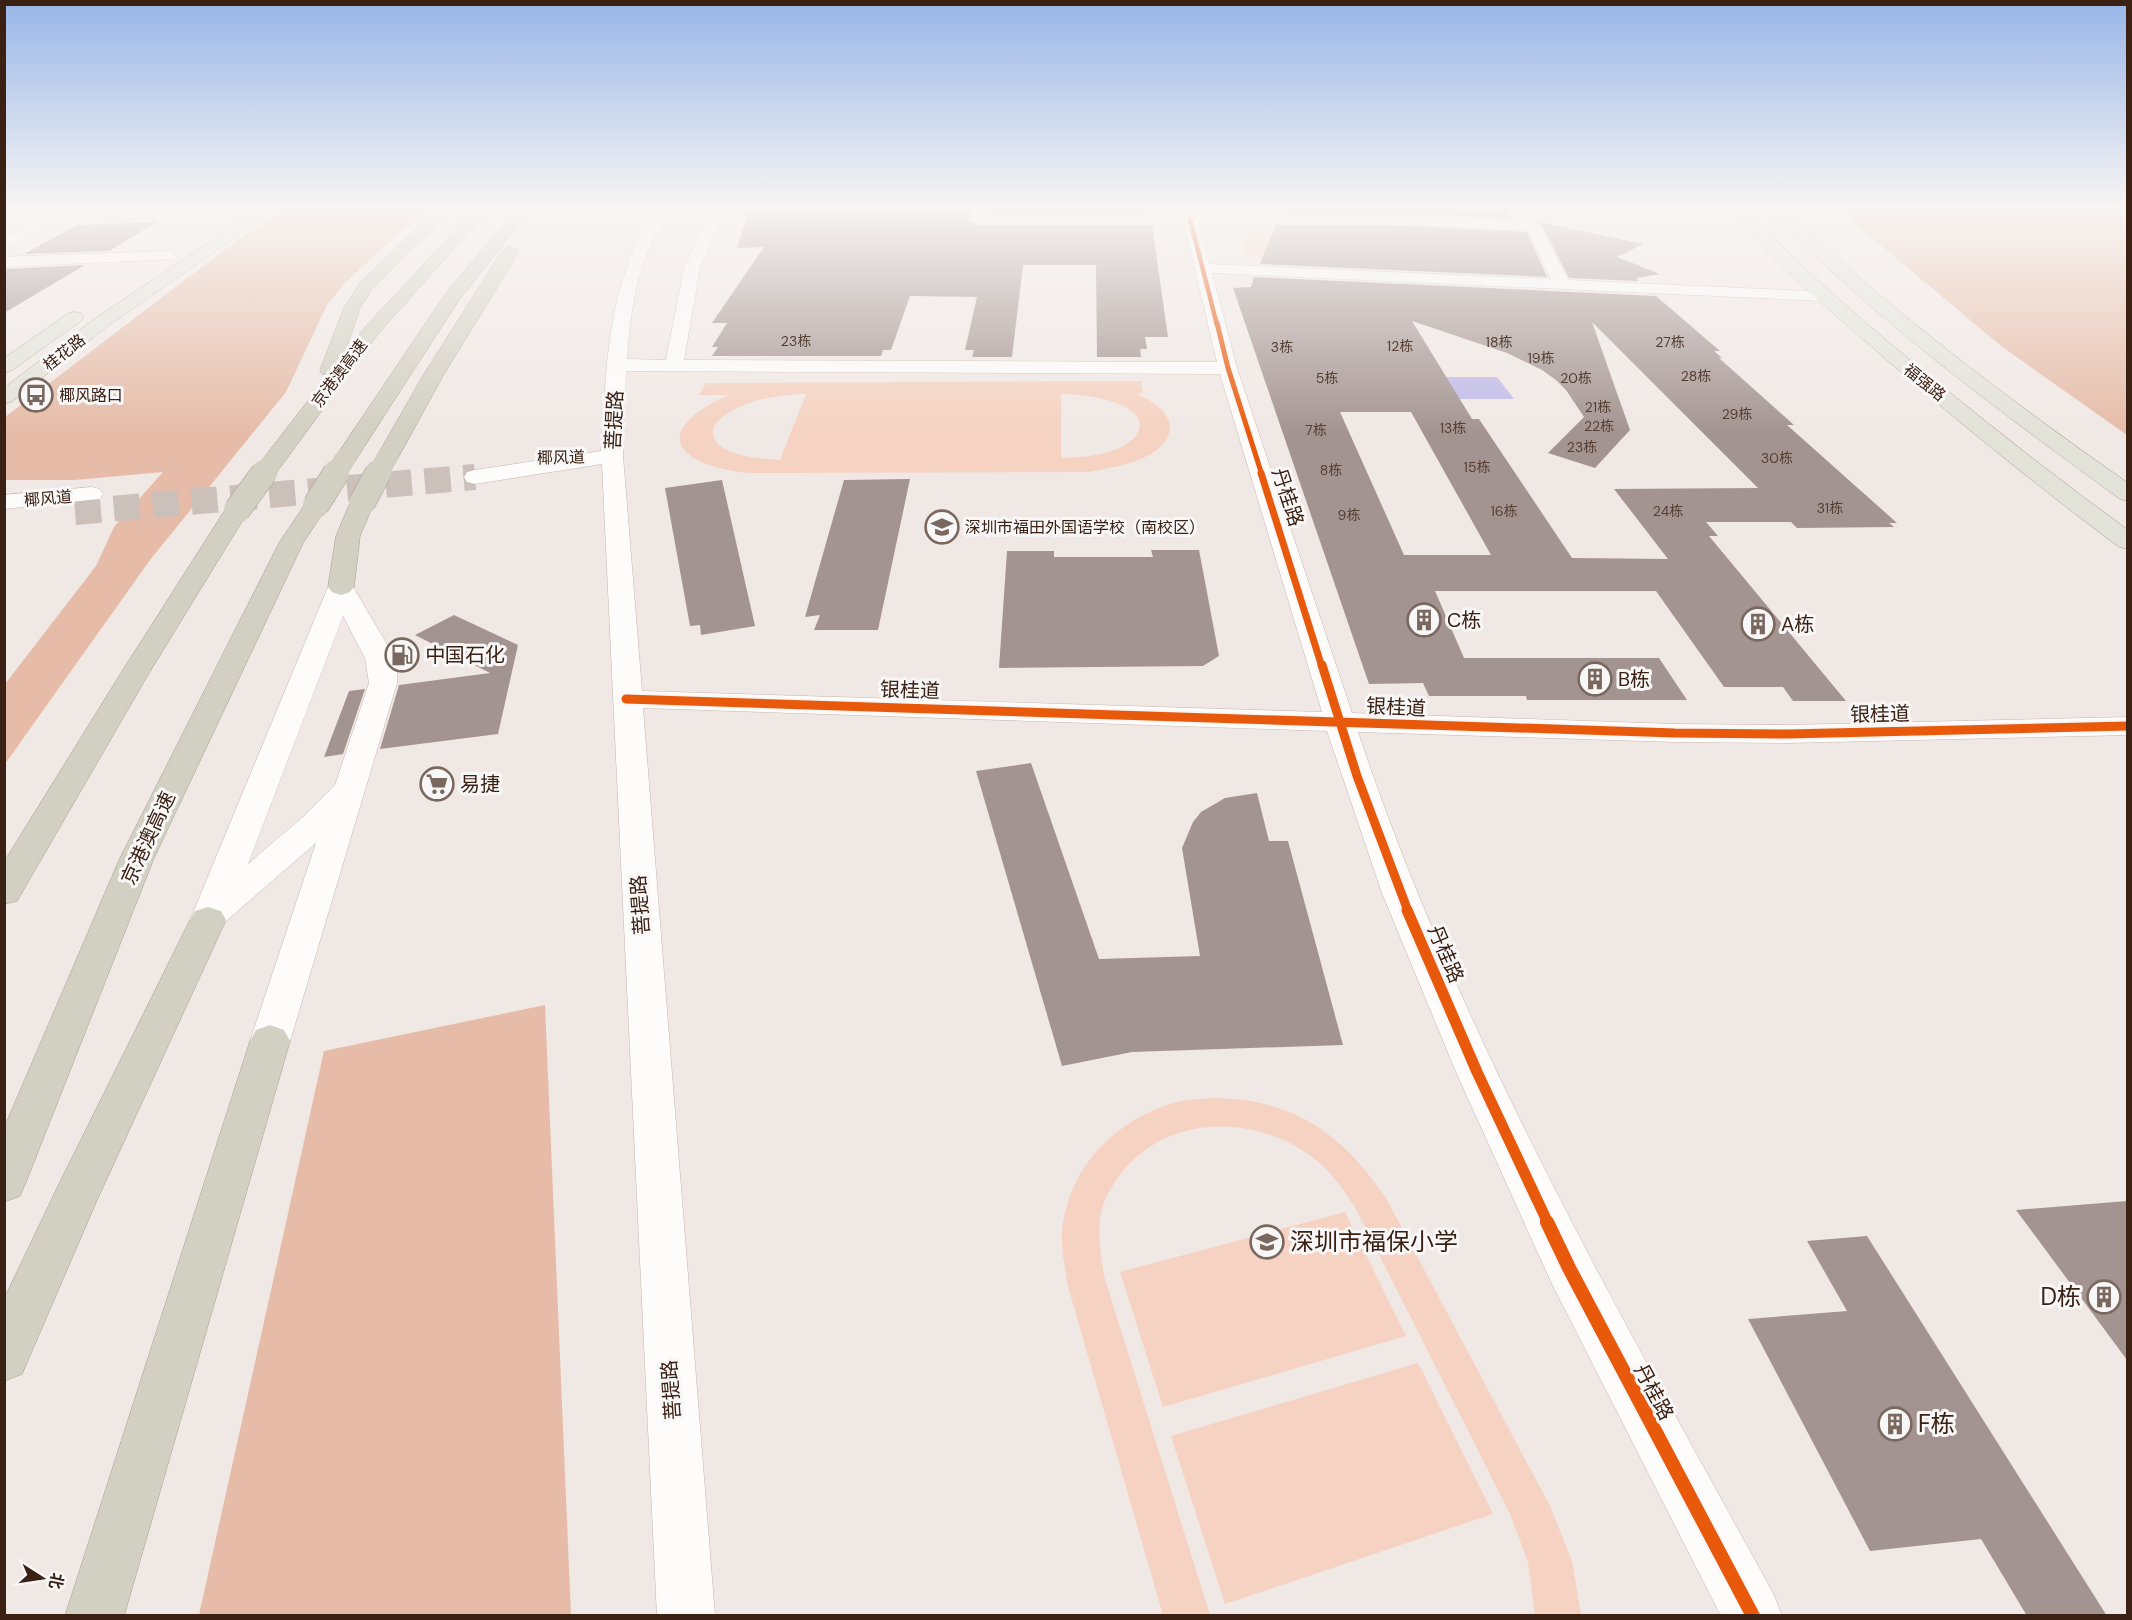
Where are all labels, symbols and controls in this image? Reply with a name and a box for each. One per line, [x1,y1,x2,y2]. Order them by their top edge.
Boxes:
street label: 桂花路 [39,329,90,375]
house number: 23栋 [781,332,811,350]
house number: 18栋 [1486,333,1512,351]
house number: 27栋 [1655,333,1685,351]
street label: 京港澳高速 [307,335,372,412]
house number: 12栋 [1387,337,1413,355]
house number: 3栋 [1271,338,1293,356]
house number: 19栋 [1527,349,1555,367]
street label: 福强路 [1899,359,1950,406]
house number: 28栋 [1681,367,1711,385]
house number: 5栋 [1316,369,1338,387]
house number: 20栋 [1560,369,1592,387]
bus stop icon: 椰风路口 [18,377,54,413]
place label: 椰风路口 [59,385,123,406]
street label: 菩提路 [599,389,629,451]
house number: 21栋 [1585,398,1611,416]
house number: 29栋 [1722,405,1752,423]
house number: 22栋 [1584,417,1614,435]
house number: 13栋 [1440,419,1466,437]
house number: 7栋 [1305,421,1327,439]
house number: 23栋 [1567,438,1597,456]
street label: 椰风道 [537,447,585,468]
house number: 30栋 [1761,449,1793,467]
house number: 15栋 [1464,458,1490,476]
house number: 8栋 [1320,461,1342,479]
street label: 丹桂路 [1266,464,1310,530]
street label: 椰风道 [23,486,73,511]
house number: 31栋 [1817,499,1843,517]
house number: 16栋 [1490,502,1518,520]
house number: 24栋 [1653,502,1683,520]
house number: 9栋 [1338,506,1360,524]
school or university icon: 深圳市福田外国语学校（南校区） [924,509,960,545]
place label: 深圳市福田外国语学校（南校区） [965,517,1205,538]
building icon: C栋 [1406,602,1442,638]
building icon: A栋 [1740,606,1776,642]
place label: C栋 [1447,607,1481,633]
place label: A栋 [1781,611,1814,637]
fuel station icon: 中国石化 [384,637,420,673]
place label: 中国石化 [425,642,505,668]
building icon: B栋 [1577,661,1613,697]
place label: B栋 [1618,666,1650,692]
street label: 银桂道 [880,676,940,704]
street label: 银桂道 [1365,692,1427,722]
street label: 银桂道 [1850,700,1910,728]
supermarket icon: 易捷 [419,766,455,802]
place label: 易捷 [460,771,500,797]
street label: 京港澳高速 [115,787,181,889]
street label: 菩提路 [625,874,655,936]
street label: 丹桂路 [1422,921,1470,987]
school or university icon: 深圳市福保小学 [1249,1224,1285,1260]
place label: 深圳市福保小学 [1290,1226,1458,1257]
building icon: D栋 [2086,1279,2122,1315]
place label: D栋 [2040,1281,2081,1312]
street label: 菩提路 [656,1359,686,1421]
street label: 丹桂路 [1628,1359,1680,1425]
building icon: F栋 [1877,1406,1913,1442]
place label: F栋 [1918,1408,1955,1439]
north arrow [12,1548,72,1608]
text: 北 [44,1571,68,1591]

